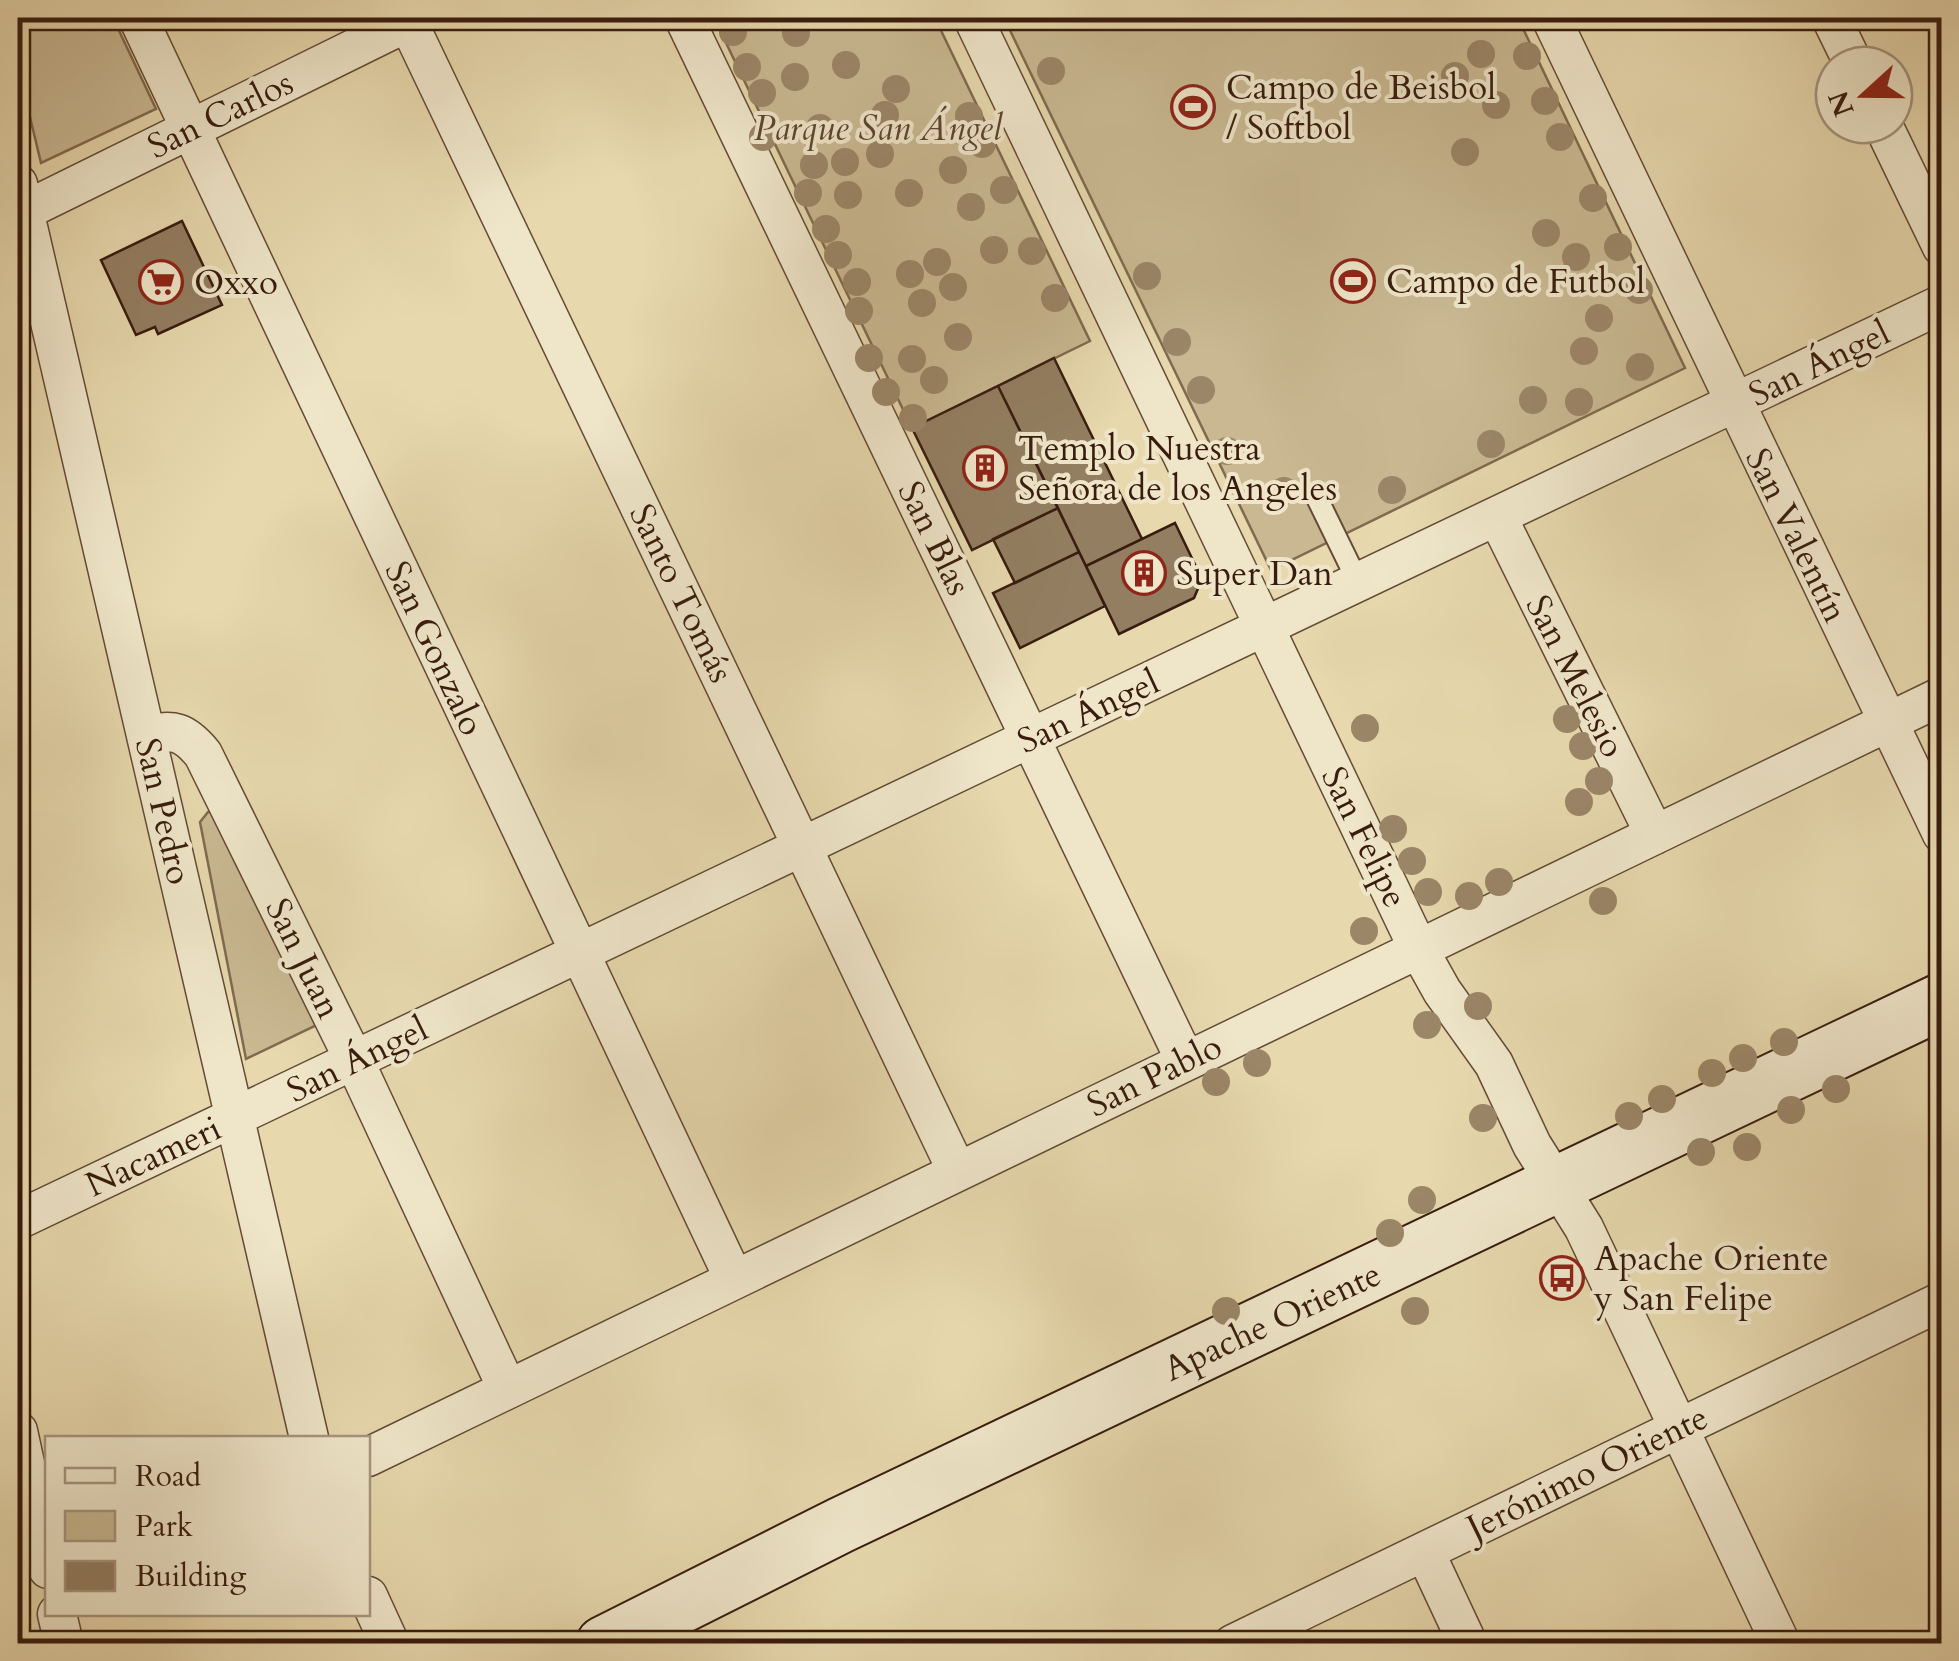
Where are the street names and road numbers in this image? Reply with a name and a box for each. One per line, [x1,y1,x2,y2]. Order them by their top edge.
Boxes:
street label: San Carlos [140,59,301,171]
street label: San Ángel [1741,309,1898,419]
street label: San Valentín [1733,440,1859,631]
street label: San Blas [886,473,982,604]
street label: Santo Tomás [617,496,745,691]
street label: San Gonzalo [373,554,495,743]
street label: San Melesio [1514,587,1636,766]
street label: San Ángel [1010,658,1167,766]
street label: San Pedro [123,733,203,889]
street label: San Felipe [1309,759,1419,916]
street label: San Juan [253,890,353,1027]
street label: San Ángel [279,1005,436,1115]
street label: San Pablo [1079,1023,1230,1129]
street label: Nacameri [78,1105,229,1209]
street label: Apache Oriente [1156,1251,1389,1393]
street label: Jerónimo Oriente [1454,1394,1716,1554]

